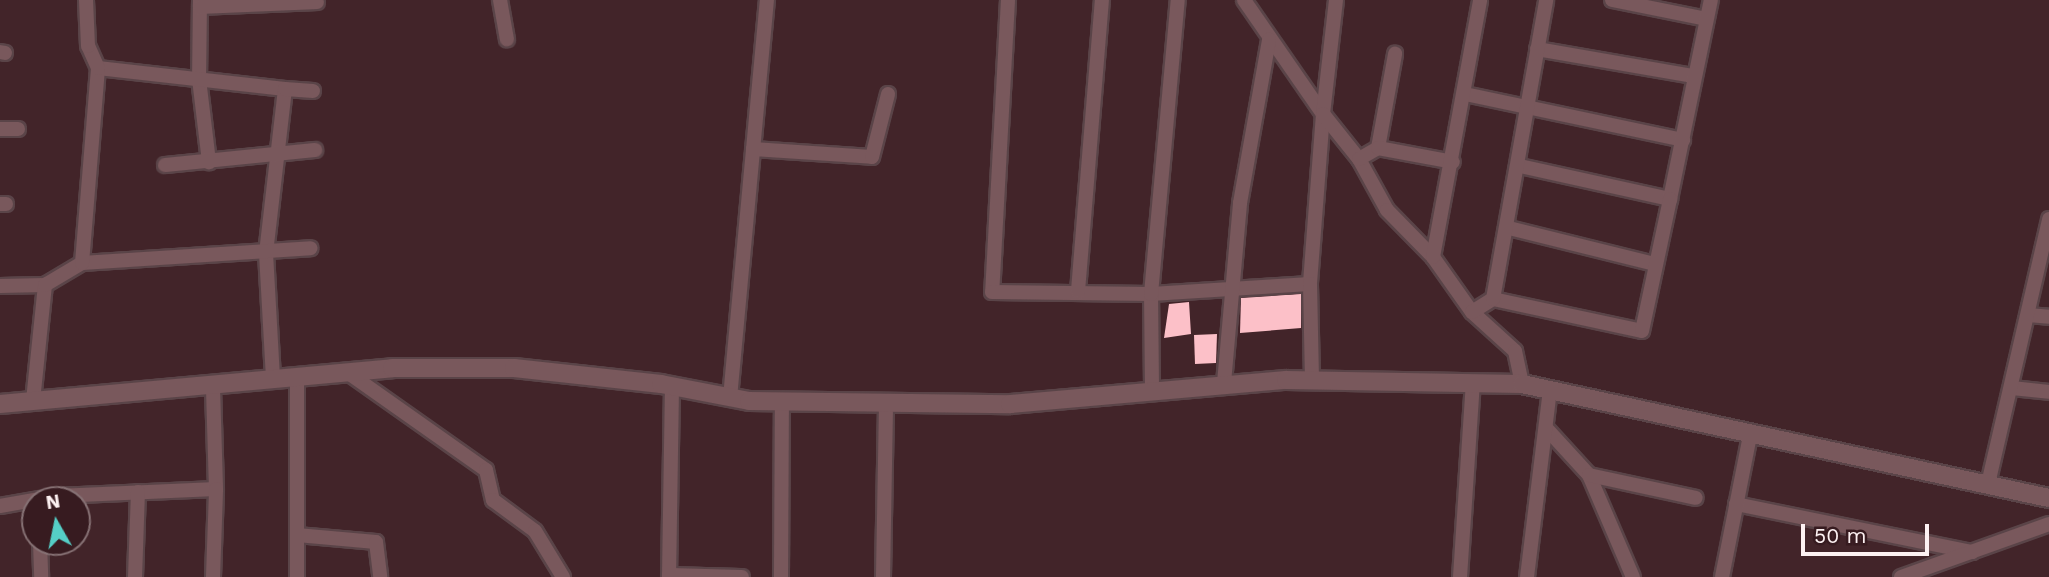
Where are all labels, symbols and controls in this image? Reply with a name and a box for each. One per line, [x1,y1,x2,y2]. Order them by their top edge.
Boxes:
north arrow [21,486,91,556]
text: N [44,489,62,514]
scale bar [1804,510,1932,554]
text: 50 m [1814,523,1866,548]

